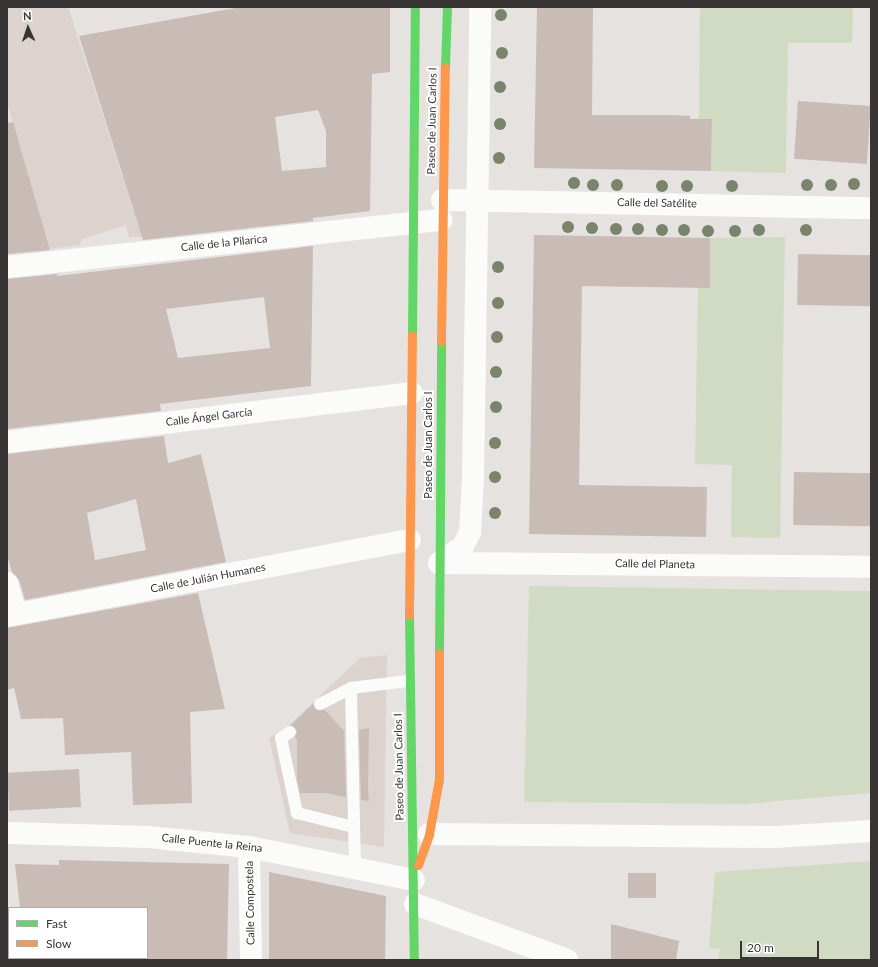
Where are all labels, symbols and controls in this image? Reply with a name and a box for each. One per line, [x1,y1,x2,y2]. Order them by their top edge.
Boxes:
north arrow [8,8,48,48]
text: N [23,9,32,22]
street label: Paseo de Juan Carlos I [424,67,440,175]
street label: Calle del Satélite [617,196,697,210]
street label: Calle de la Pilarica [180,232,268,254]
street label: Paseo de Juan Carlos I [421,391,435,499]
street label: Calle Ángel García [165,405,253,429]
street label: Calle del Planeta [615,557,695,571]
street label: Calle de Julián Humanes [149,560,267,596]
street label: Paseo de Juan Carlos I [391,713,407,821]
street label: Calle Puente la Reina [161,831,263,855]
street label: Calle Compostela [243,861,257,945]
legend [8,907,148,959]
text: Fast [46,916,67,931]
scale bar [742,933,821,959]
text: Slow [46,936,71,951]
text: 20 m [747,940,774,955]

